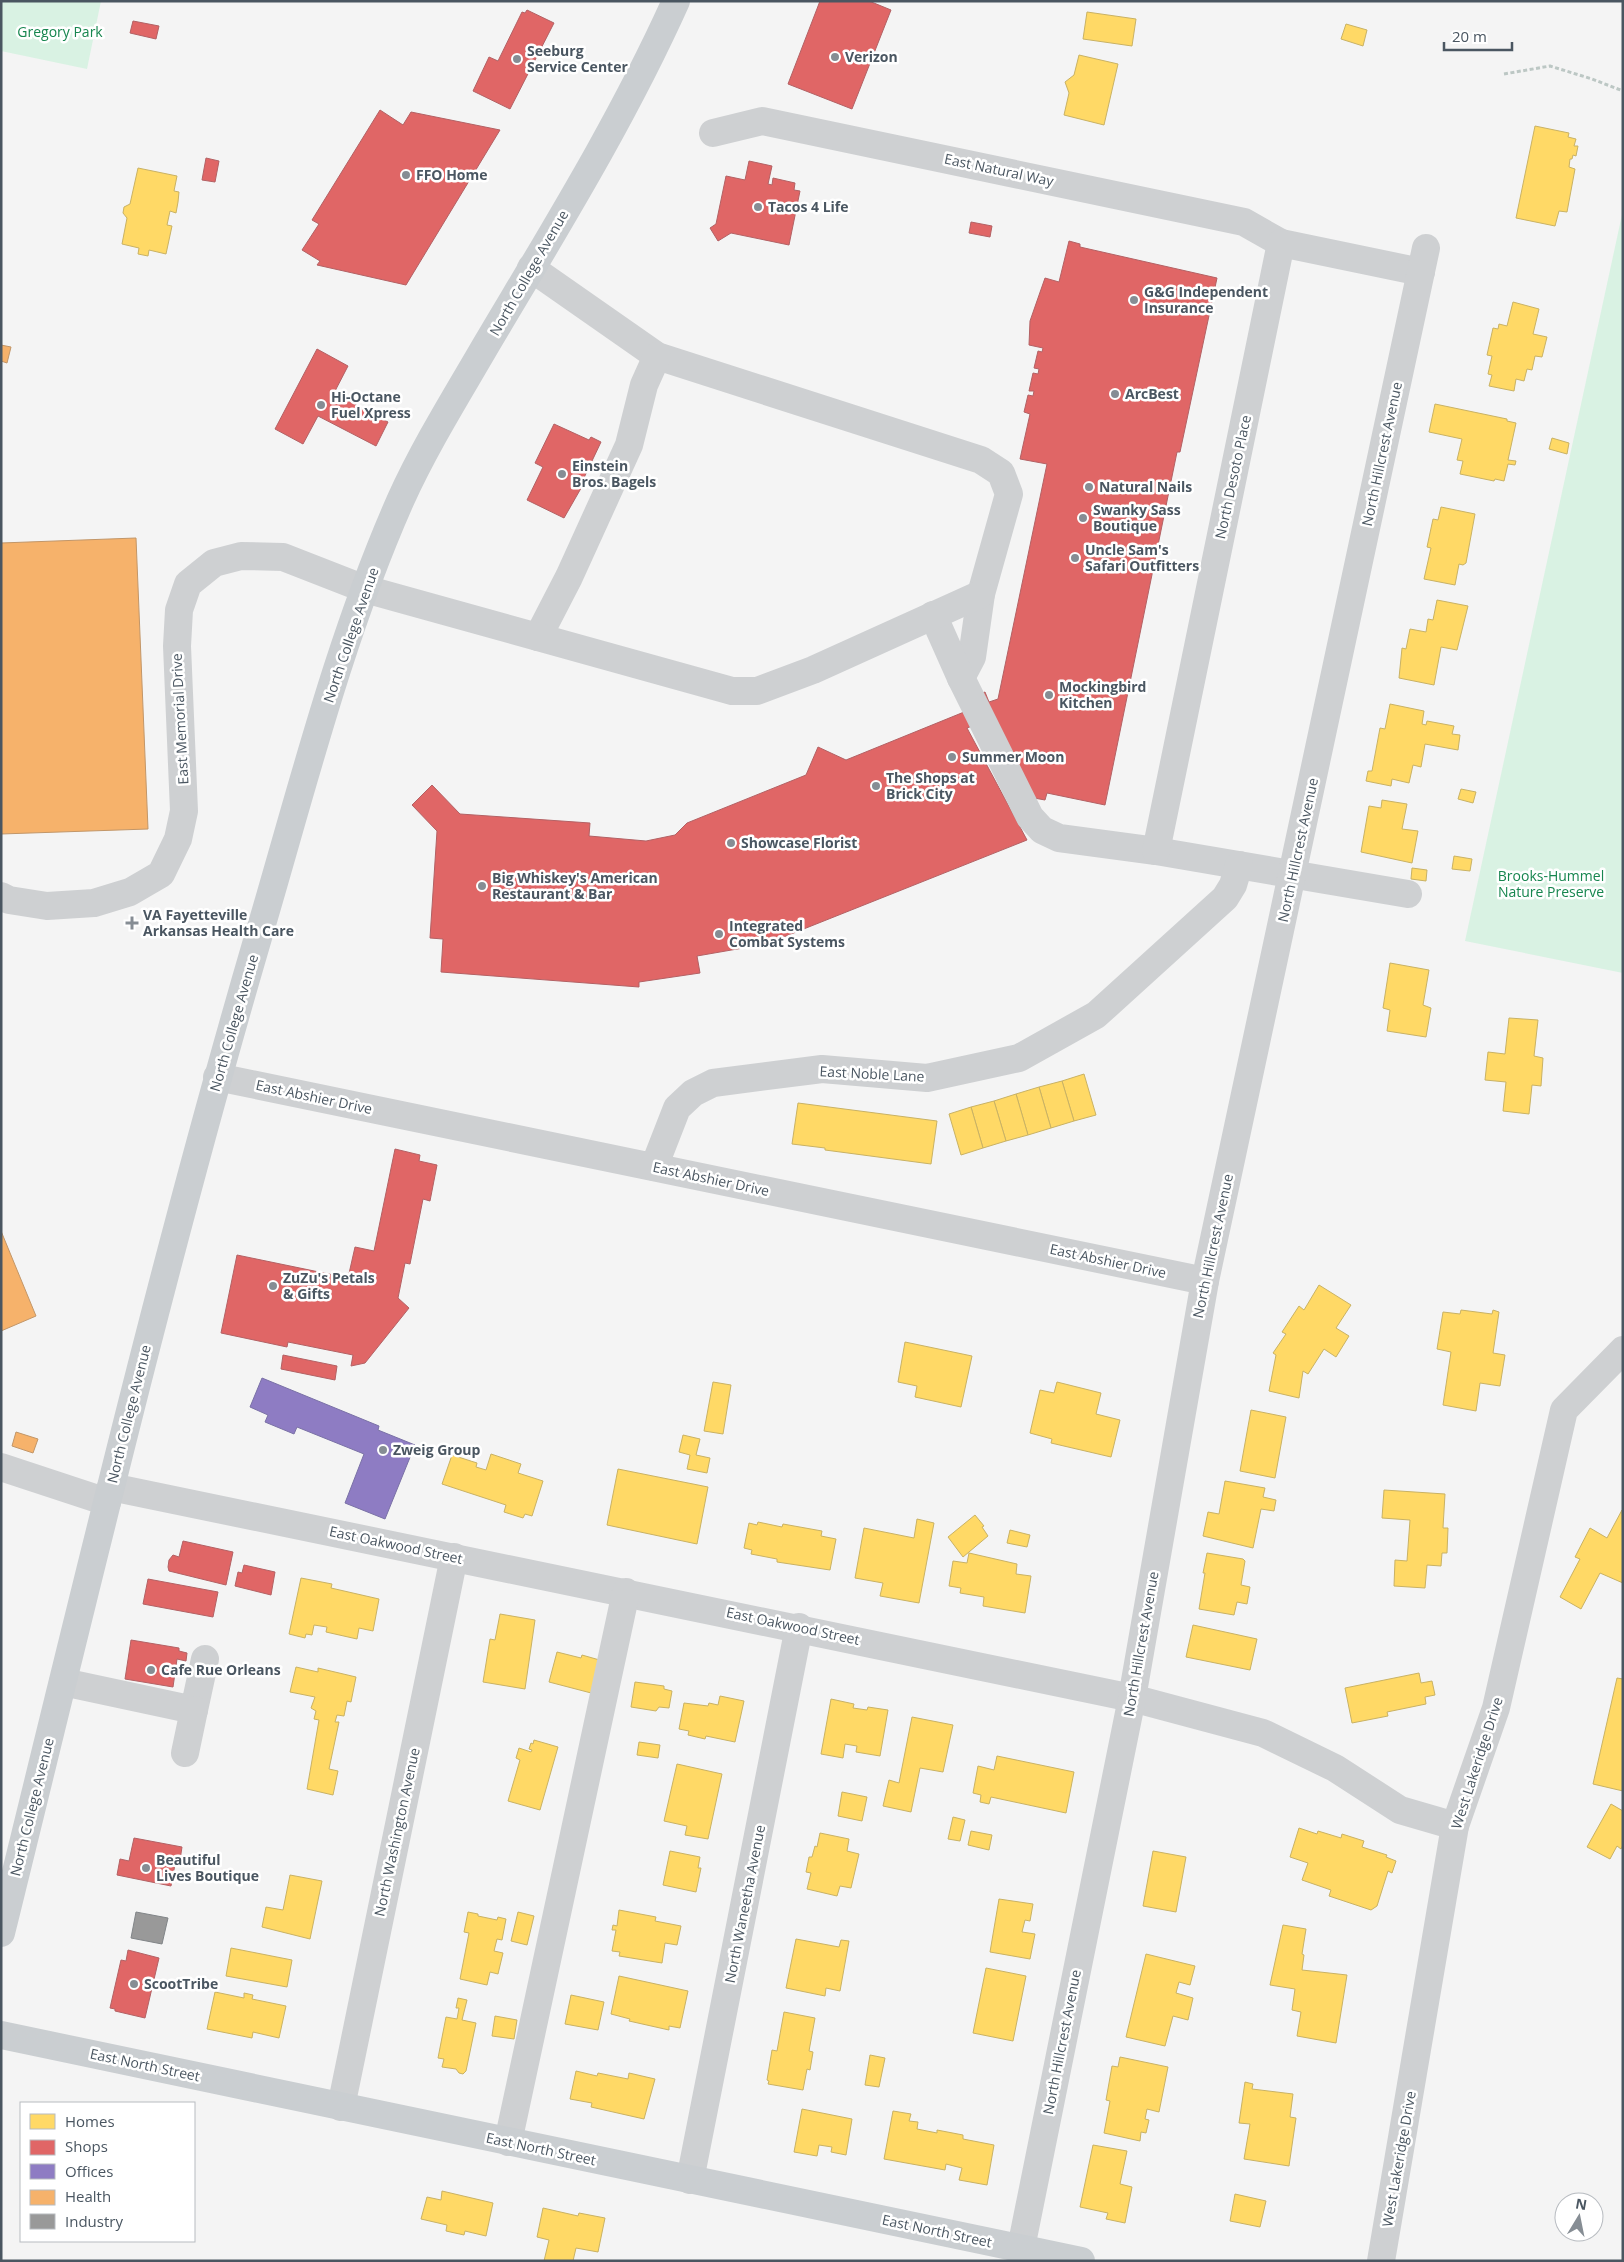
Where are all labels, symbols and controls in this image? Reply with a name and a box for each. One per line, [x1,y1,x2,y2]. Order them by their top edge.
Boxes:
scale bar [1444,20,1512,52]
park label: Gregory Park [17,22,103,41]
text: 20 m [1452,26,1487,46]
place label: Seeburg Service Center [527,41,628,76]
place label: Verizon [845,47,898,66]
marker: Verizon [829,51,841,63]
marker: Seeburg Service Center [511,53,523,65]
street label: East Natural Way [943,149,1056,191]
place label: FFO Home [416,165,488,184]
marker: FFO Home [400,169,412,181]
place label: Tacos 4 Life [768,197,849,216]
marker: Tacos 4 Life [752,201,764,213]
street label: North College Avenue [485,206,572,339]
place label: G&G Independent Insurance [1144,282,1268,317]
marker: G&G Independent Insurance [1128,294,1140,306]
street label: North Hillcrest Avenue [1357,380,1406,528]
place label: ArcBest [1125,384,1179,403]
place label: Hi-Octane Fuel Xpress [331,387,411,422]
marker: ArcBest [1109,388,1121,400]
marker: Hi-Octane Fuel Xpress [315,399,327,411]
street label: North Desoto Place [1210,413,1255,541]
place label: Einstein Bros. Bagels [572,456,656,491]
marker: Einstein Bros. Bagels [556,468,568,480]
place label: Natural Nails [1099,477,1192,496]
marker: Natural Nails [1083,481,1095,493]
place label: Swanky Sass Boutique [1093,500,1181,535]
marker: Swanky Sass Boutique [1077,512,1089,524]
place label: Uncle Sam's Safari Outfitters [1085,540,1199,575]
marker: Uncle Sam's Safari Outfitters [1069,552,1081,564]
street label: North College Avenue [318,565,383,705]
street label: East Memorial Drive [167,653,192,785]
place label: Mockingbird Kitchen [1059,677,1146,712]
marker: Mockingbird Kitchen [1043,689,1055,701]
place label: Summer Moon [962,747,1064,766]
marker: Summer Moon [946,751,958,763]
place label: The Shops at Brick City [886,768,975,803]
street label: North Hillcrest Avenue [1273,776,1322,924]
marker: The Shops at Brick City [870,780,882,792]
place label: Showcase Florist [741,833,857,852]
marker: Showcase Florist [725,837,737,849]
park label: Brooks-Hummel Nature Preserve [1498,866,1604,901]
place label: Big Whiskey's American Restaurant & Bar [492,868,658,903]
marker: Big Whiskey's American Restaurant & Bar [476,880,488,892]
place label: VA Fayetteville Arkansas Health Care [143,905,294,940]
marker: VA Fayetteville Arkansas Health Care [125,916,139,930]
place label: Integrated Combat Systems [729,916,845,951]
marker: Integrated Combat Systems [713,928,725,940]
street label: North College Avenue [205,952,262,1094]
street label: East Noble Lane [819,1061,925,1086]
street label: East Abshier Drive [254,1075,374,1118]
street label: East Abshier Drive [651,1157,771,1200]
street label: North Hillcrest Avenue [1188,1172,1237,1320]
street label: East Abshier Drive [1048,1239,1168,1282]
place label: ZuZu's Petals & Gifts [283,1268,375,1303]
marker: ZuZu's Petals & Gifts [267,1280,279,1292]
street label: North College Avenue [102,1343,155,1485]
place label: Zweig Group [393,1440,481,1459]
marker: Zweig Group [377,1444,389,1456]
street label: East Oakwood Street [328,1521,465,1568]
street label: North Hillcrest Avenue [1118,1570,1163,1718]
street label: East Oakwood Street [725,1602,862,1649]
place label: Cafe Rue Orleans [161,1660,281,1679]
marker: Cafe Rue Orleans [145,1664,157,1676]
street label: West Lakeridge Drive [1446,1694,1507,1831]
street label: North College Avenue [5,1736,58,1878]
street label: North Washington Avenue [369,1746,424,1918]
street label: North Waneetha Avenue [720,1823,769,1985]
place label: Beautiful Lives Boutique [156,1850,259,1885]
marker: Beautiful Lives Boutique [140,1862,152,1874]
street label: North Hillcrest Avenue [1038,1968,1085,2116]
place label: ScootTribe [144,1974,218,1993]
marker: ScootTribe [128,1978,140,1990]
street label: East North Street [88,2044,202,2085]
street label: West Lakeridge Drive [1377,2089,1420,2228]
legend [20,2102,195,2242]
text: Homes [65,2111,115,2131]
street label: East North Street [484,2128,598,2169]
text: Shops [65,2136,108,2156]
text: Offices [65,2161,113,2181]
text: Health [65,2186,111,2206]
north arrow [1554,2192,1604,2242]
text: N [1574,2193,1589,2214]
street label: East North Street [880,2210,994,2251]
text: Industry [65,2211,123,2231]

